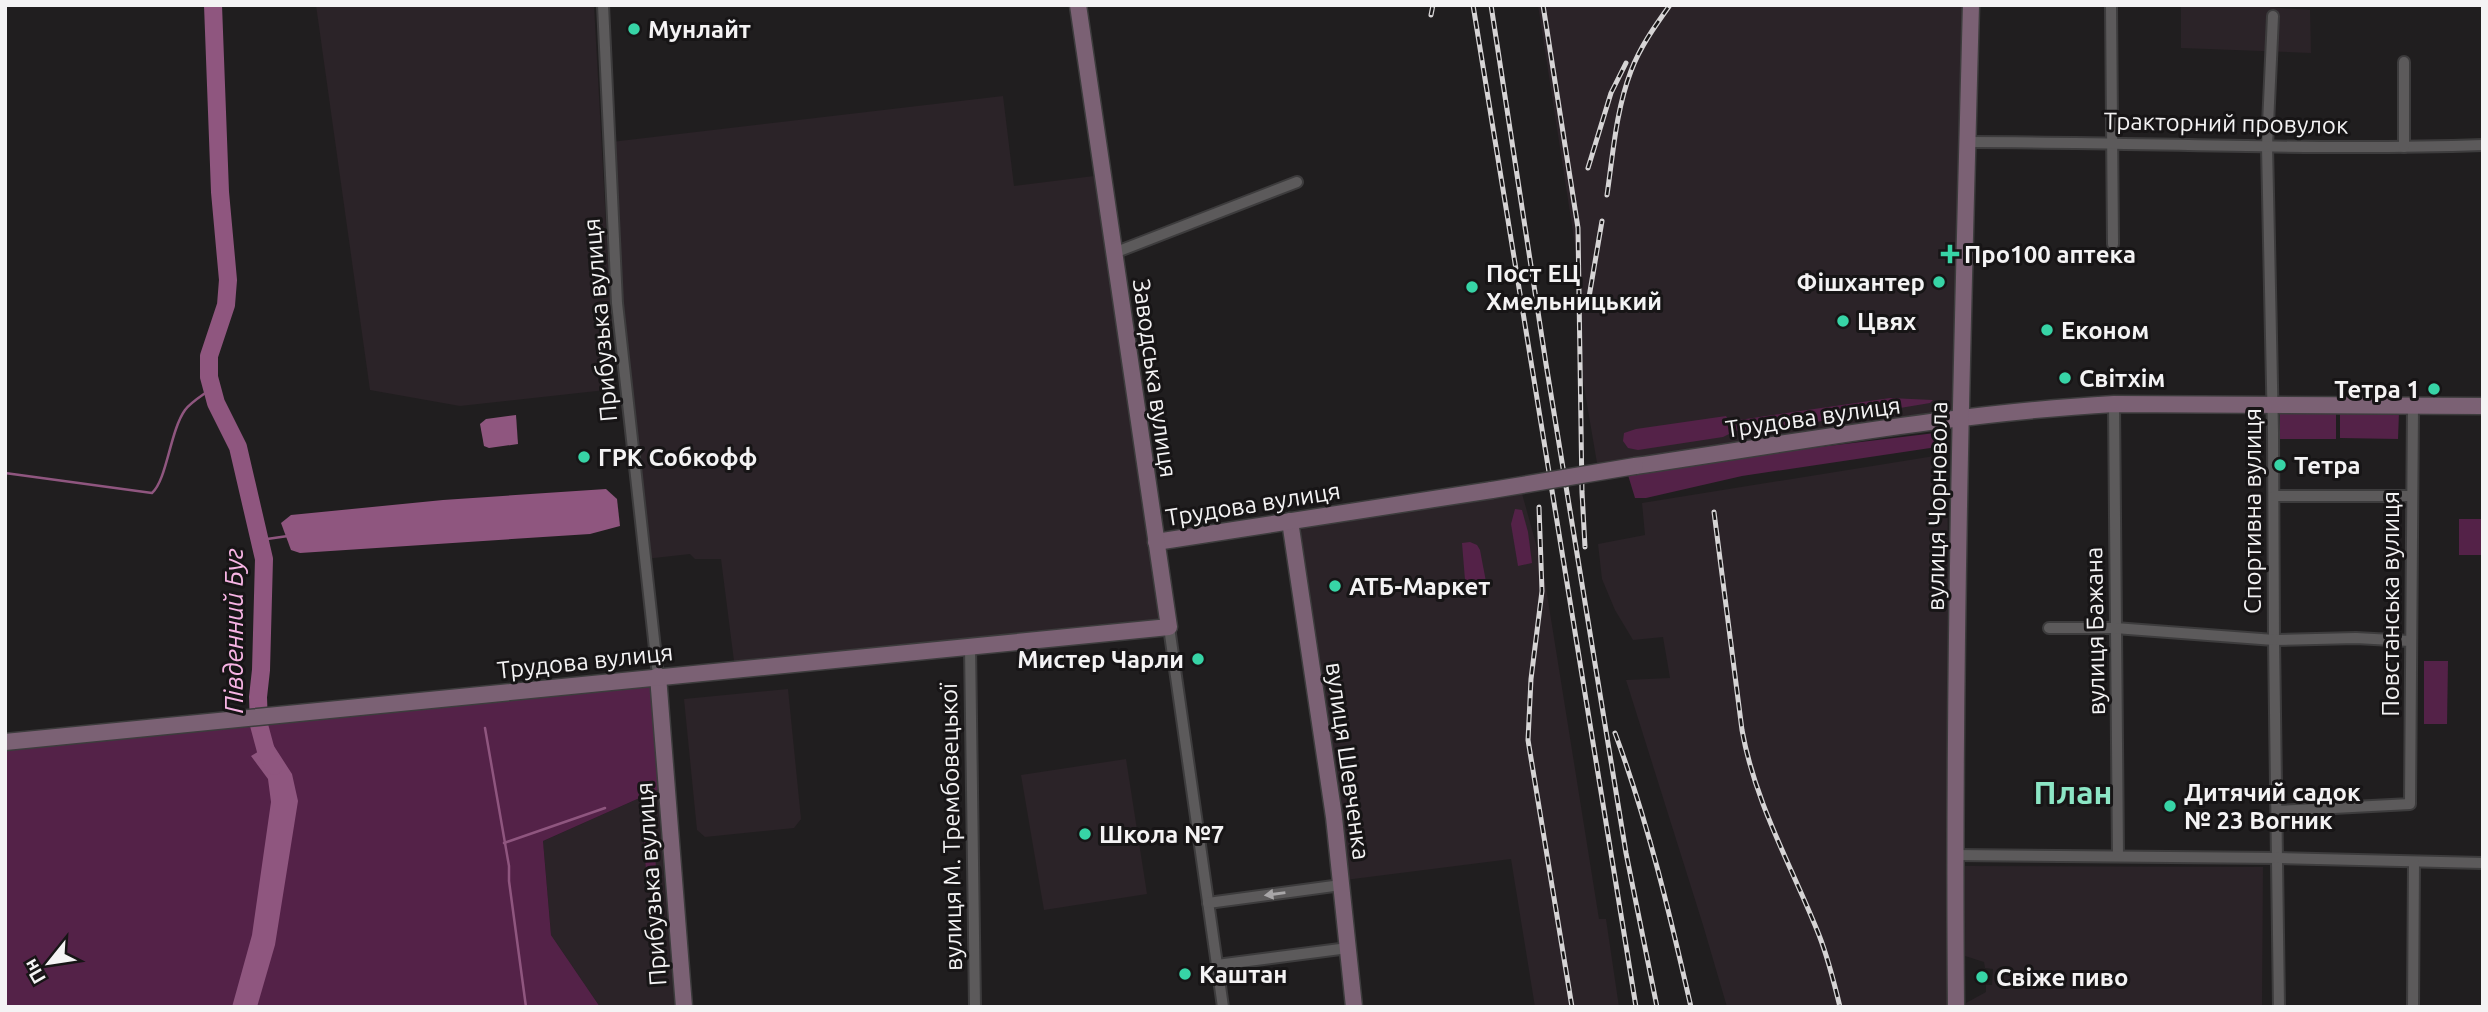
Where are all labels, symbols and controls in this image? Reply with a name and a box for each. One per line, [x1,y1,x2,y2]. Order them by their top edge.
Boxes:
place label: Мунлайт [648,16,751,43]
marker: Мунлайт [626,21,642,37]
street label: Тракторний провулок [2103,107,2349,139]
street label: Прибузька вулиця [578,217,622,423]
place label: Про100 аптека [1964,241,2136,268]
marker: Про100 аптека [1942,246,1958,262]
place label: Пост ЕЦ Хмельницький [1486,260,1662,315]
place label: Фішхантер [1797,269,1925,296]
marker: Фішхантер [1931,274,1947,290]
street label: Заводська вулиця [1128,277,1182,479]
marker: Пост ЕЦ Хмельницький [1464,279,1480,295]
place label: Цвях [1857,308,1916,335]
marker: Цвях [1835,313,1851,329]
place label: Економ [2061,317,2149,344]
marker: Економ [2039,322,2055,338]
place label: Світхім [2079,365,2165,392]
marker: Світхім [2057,370,2073,386]
place label: Тетра 1 [2334,376,2420,403]
marker: Тетра 1 [2426,381,2442,397]
street label: Трудова вулиця [1724,391,1902,443]
street label: вулиця Чорновола [1922,401,1952,611]
street label: Спортивна вулиця [2239,408,2266,614]
place label: ГРК Собкофф [598,444,757,471]
marker: ГРК Собкофф [576,449,592,465]
place label: Тетра [2294,452,2361,479]
marker: Тетра [2272,457,2288,473]
street label: Трудова вулиця [1164,477,1342,531]
street label: Повстанська вулиця [2377,491,2404,717]
street label: вулиця Бажана [2080,546,2110,716]
water label: Південний Буг [219,548,248,714]
place label: АТБ-Маркет [1349,573,1490,600]
marker: АТБ-Маркет [1327,578,1343,594]
street label: Трудова вулиця [496,638,674,684]
place label: Мистер Чарли [1017,646,1184,673]
marker: Мистер Чарли [1190,651,1206,667]
street label: вулиця Шевченка [1321,660,1375,862]
street label: вулиця М. Трембовецької [935,682,967,971]
district label: План [2033,774,2113,810]
place label: Дитячий садок № 23 Вогник [2184,779,2361,834]
street label: Прибузька вулиця [630,781,672,987]
marker: Дитячий садок № 23 Вогник [2162,798,2178,814]
place label: Школа №7 [1099,821,1224,848]
marker: Школа №7 [1077,826,1093,842]
one-way arrow [1264,889,1286,900]
north arrow [14,928,84,998]
text: Пн [19,955,50,988]
place label: Каштан [1199,961,1288,988]
place label: Свіже пиво [1996,964,2128,991]
marker: Каштан [1177,966,1193,982]
marker: Свіже пиво [1974,969,1990,985]

